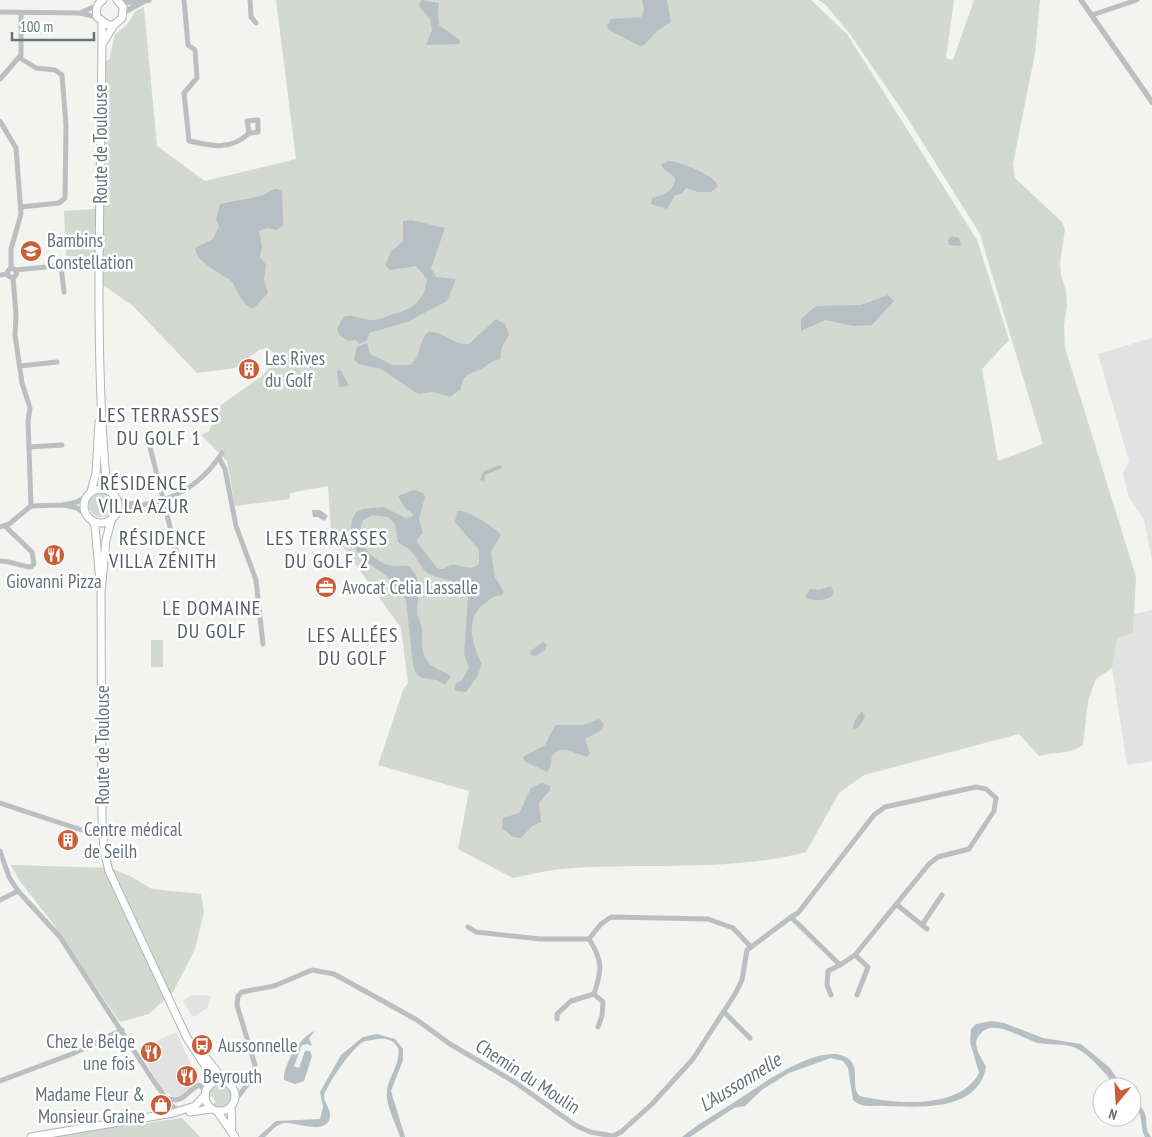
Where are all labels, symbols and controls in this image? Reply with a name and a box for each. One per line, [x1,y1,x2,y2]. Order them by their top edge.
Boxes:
scale bar [12,10,95,42]
text: 100 m [20,17,53,36]
street label: Route de Toulouse [88,84,112,204]
place label: Bambins Constellation [47,228,133,274]
school or university icon: Bambins Constellation [19,239,43,263]
place label: Les Rives du Golf [265,346,325,392]
building icon: Les Rives du Golf [237,357,261,381]
district label: LES TERRASSES DU GOLF 1 [98,402,220,451]
district label: RÉSIDENCE VILLA AZUR [97,470,190,519]
district label: RÉSIDENCE VILLA ZÉNITH [108,525,217,574]
district label: LES TERRASSES DU GOLF 2 [266,525,388,574]
restaurant icon: Giovanni Pizza [42,543,66,567]
place label: Giovanni Pizza [6,569,102,593]
office icon: Avocat Celia Lassalle [314,575,338,599]
place label: Avocat Celia Lassalle [342,575,478,599]
district label: LE DOMAINE DU GOLF [163,595,261,644]
district label: LES ALLÉES DU GOLF [308,622,398,671]
street label: Route de Toulouse [90,685,114,805]
place label: Centre médical de Seilh [84,817,183,863]
building icon: Centre médical de Seilh [56,828,80,852]
place label: Chez le Belge une fois [46,1029,135,1075]
bus stop icon: Aussonnelle [190,1033,214,1057]
place label: Aussonnelle [218,1033,298,1057]
street label: Chemin du Moulin [471,1033,585,1119]
restaurant icon: Chez le Belge une fois [139,1040,163,1064]
water label: L'Aussonnelle [694,1046,787,1117]
restaurant icon: Beyrouth [175,1064,199,1088]
place label: Beyrouth [203,1064,262,1088]
north arrow [1092,1077,1142,1127]
place label: Madame Fleur & Monsieur Graine [35,1082,145,1128]
shop icon: Madame Fleur & Monsieur Graine [149,1093,173,1117]
text: N [1107,1105,1119,1124]

